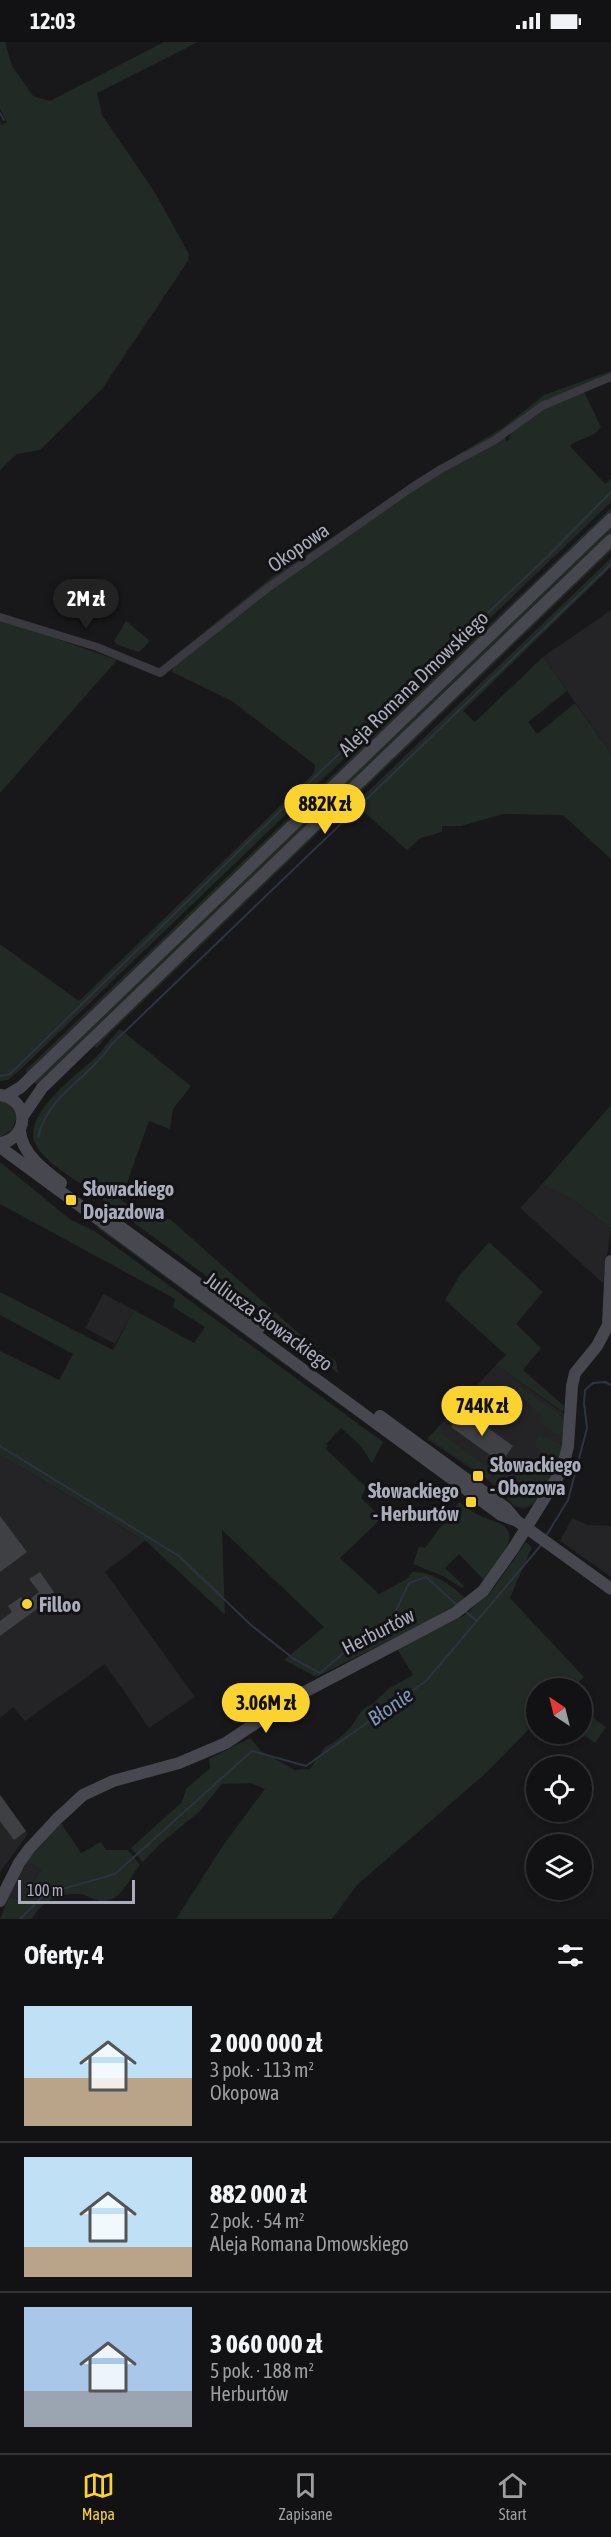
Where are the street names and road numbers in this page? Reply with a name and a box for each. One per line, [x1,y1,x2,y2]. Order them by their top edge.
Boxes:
street label: Okopowa [263,518,333,576]
street label: Aleja Romana Dmowskiego [334,606,492,760]
street label: Juliusza Słowackiego [201,1267,337,1375]
street label: Herburtów [338,1603,418,1659]

